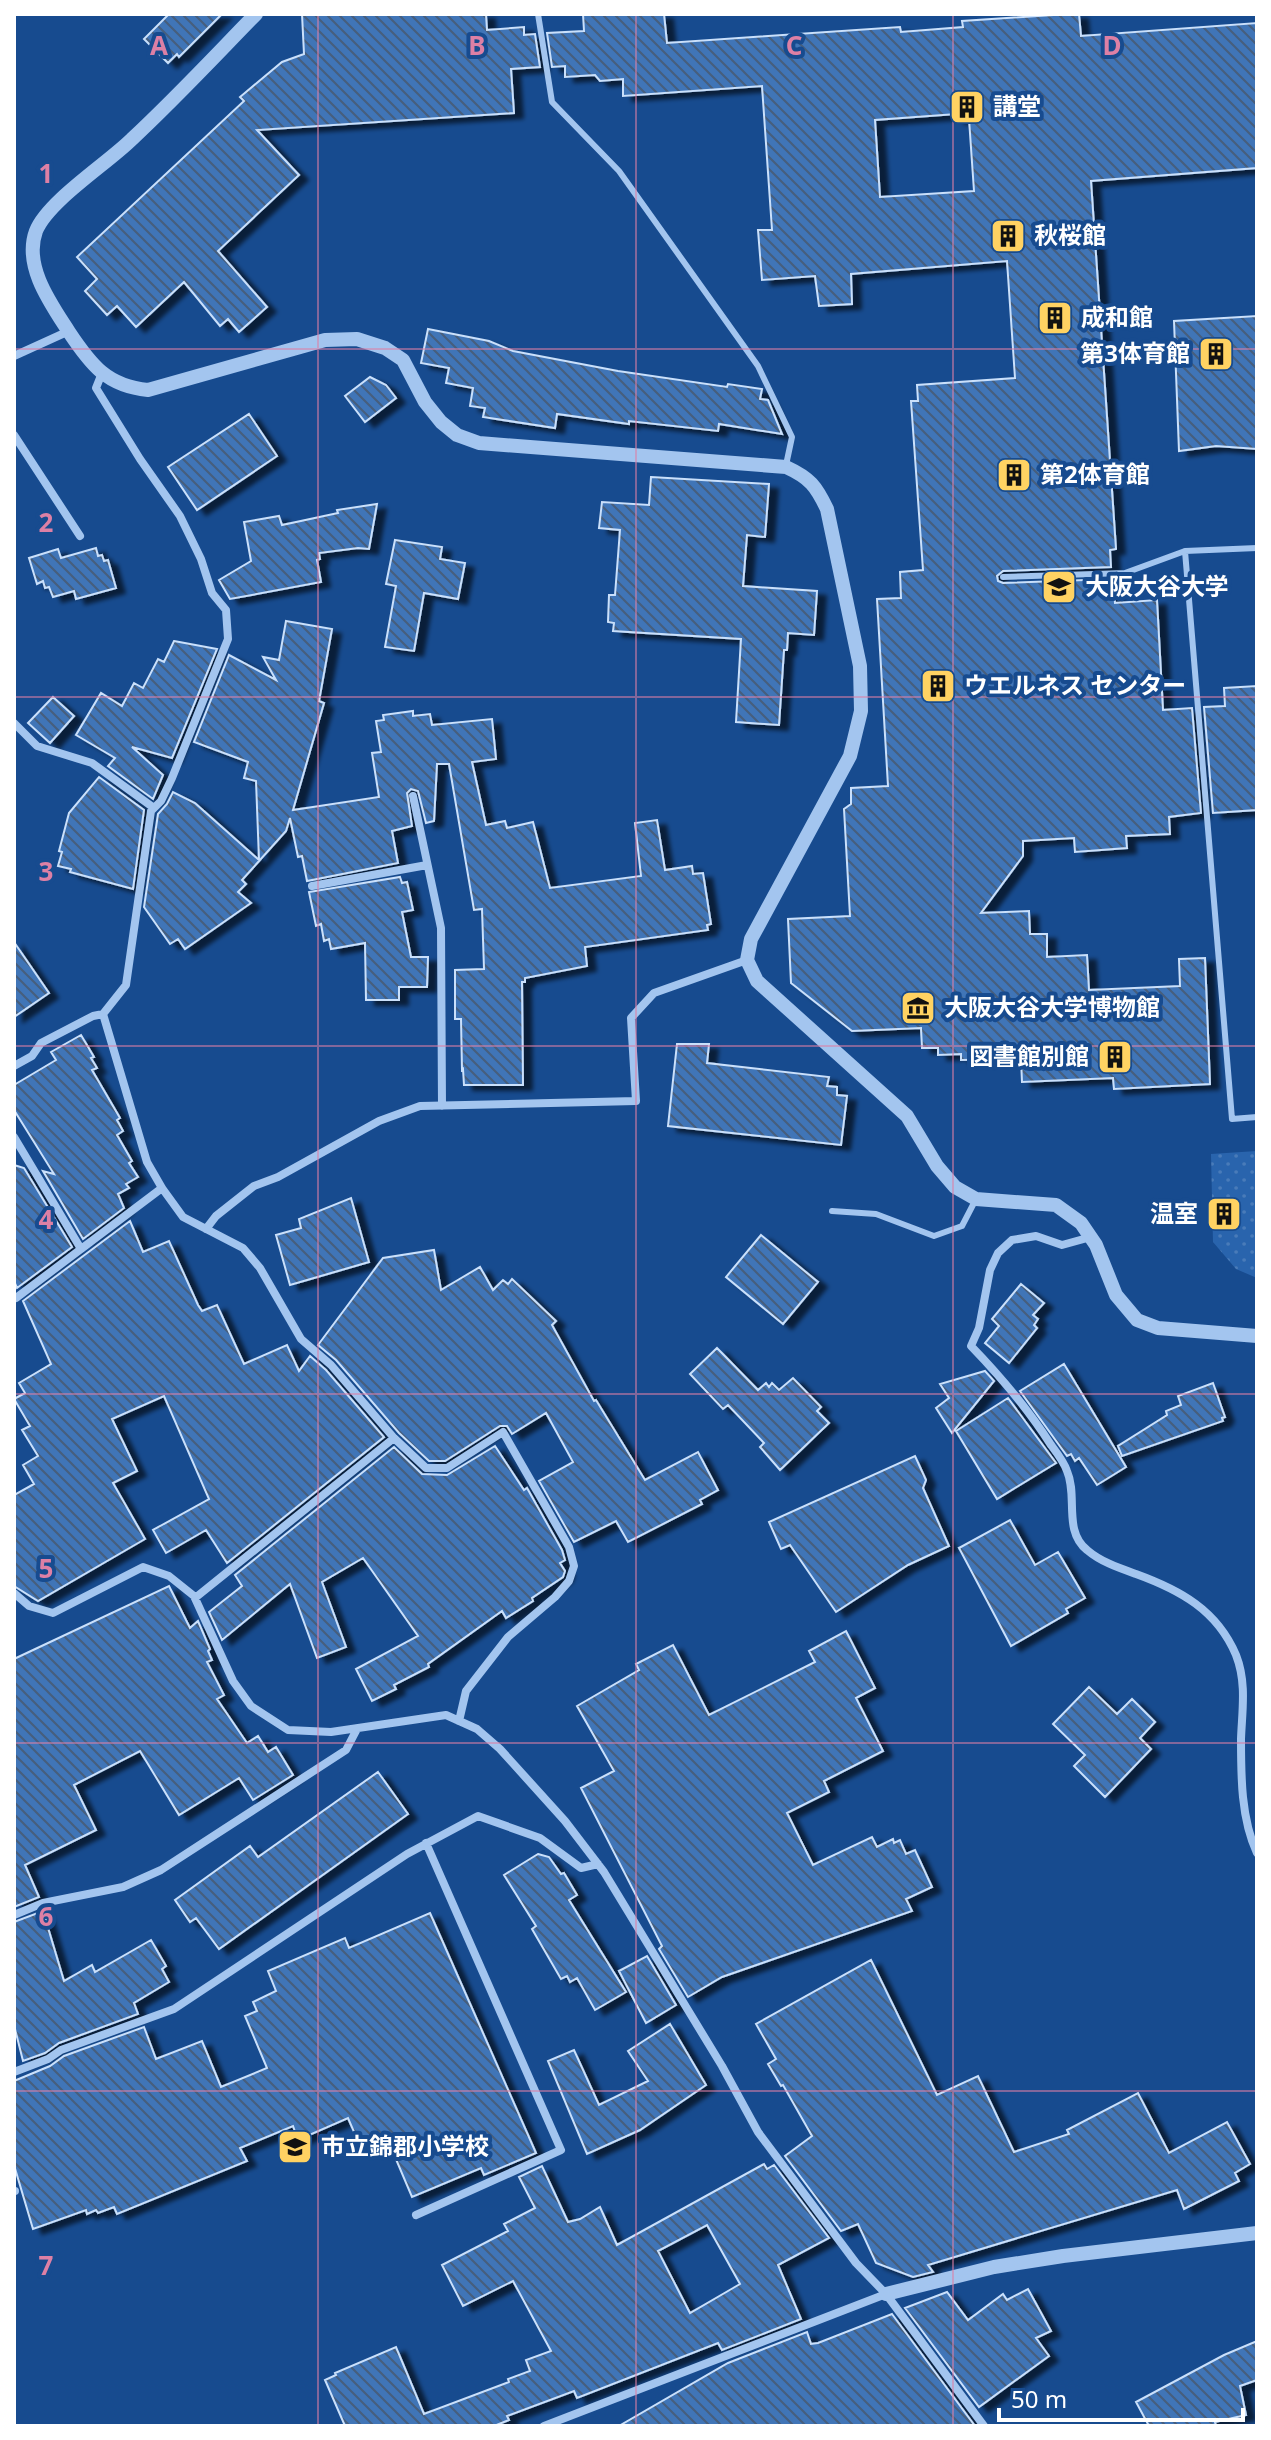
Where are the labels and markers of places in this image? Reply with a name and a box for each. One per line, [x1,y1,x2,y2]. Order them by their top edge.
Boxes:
building icon: 講堂 [948,88,986,126]
place label: 講堂 [993,89,1041,122]
building icon: 秋桜館 [989,217,1027,255]
place label: 秋桜館 [1034,218,1106,251]
building icon: 成和館 [1036,299,1074,337]
place label: 成和館 [1081,300,1153,333]
building icon: 第3体育館 [1197,335,1235,373]
place label: 第3体育館 [1080,336,1190,369]
building icon: 第2体育館 [995,456,1033,494]
place label: 第2体育館 [1040,457,1150,490]
school or university icon: 大阪大谷大学 [1040,568,1078,606]
place label: 大阪大谷大学 [1085,569,1229,602]
building icon: ウエルネス センター [919,667,957,705]
place label: ウエルネス センター [964,668,1186,701]
museum icon: 大阪大谷大学博物館 [899,989,937,1027]
place label: 大阪大谷大学博物館 [944,990,1160,1023]
building icon: 図書館別館 [1096,1038,1134,1076]
place label: 図書館別館 [969,1039,1089,1072]
building icon: 温室 [1205,1195,1243,1233]
place label: 温室 [1150,1196,1198,1229]
school or university icon: 市立錦郡小学校 [276,2128,314,2166]
place label: 市立錦郡小学校 [321,2129,489,2162]

